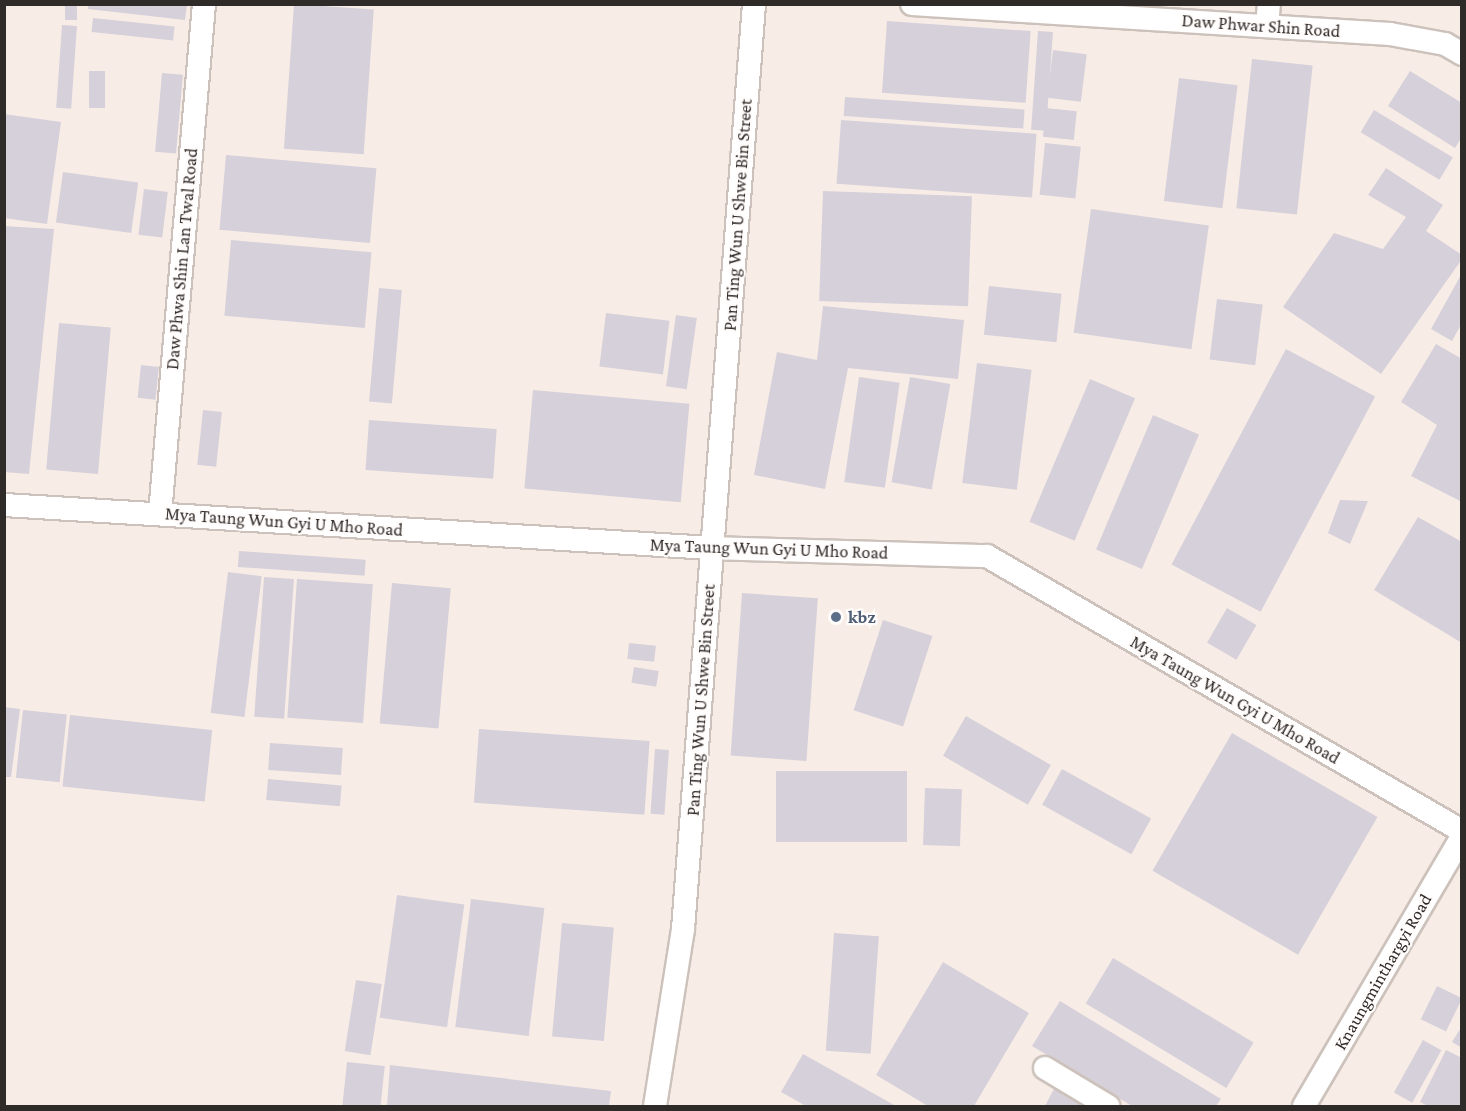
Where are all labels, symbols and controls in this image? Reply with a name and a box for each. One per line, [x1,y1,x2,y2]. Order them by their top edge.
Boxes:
street label: Daw Phwar Shin Road [1181,10,1341,42]
street label: Pan Ting Wun U Shwe Bin Street [719,98,757,332]
street label: Daw Phwa Shin Lan Twal Road [162,147,202,371]
street label: Mya Taung Wun Gyi U Mho Road [164,503,404,541]
street label: Mya Taung Wun Gyi U Mho Road [649,534,889,564]
street label: Pan Ting Wun U Shwe Bin Street [682,583,720,817]
place label: kbz [848,606,876,628]
marker: kbz [829,610,843,624]
street label: Mya Taung Wun Gyi U Mho Road [1126,631,1344,769]
street label: Knaungminthargyi Road [1329,890,1437,1054]

